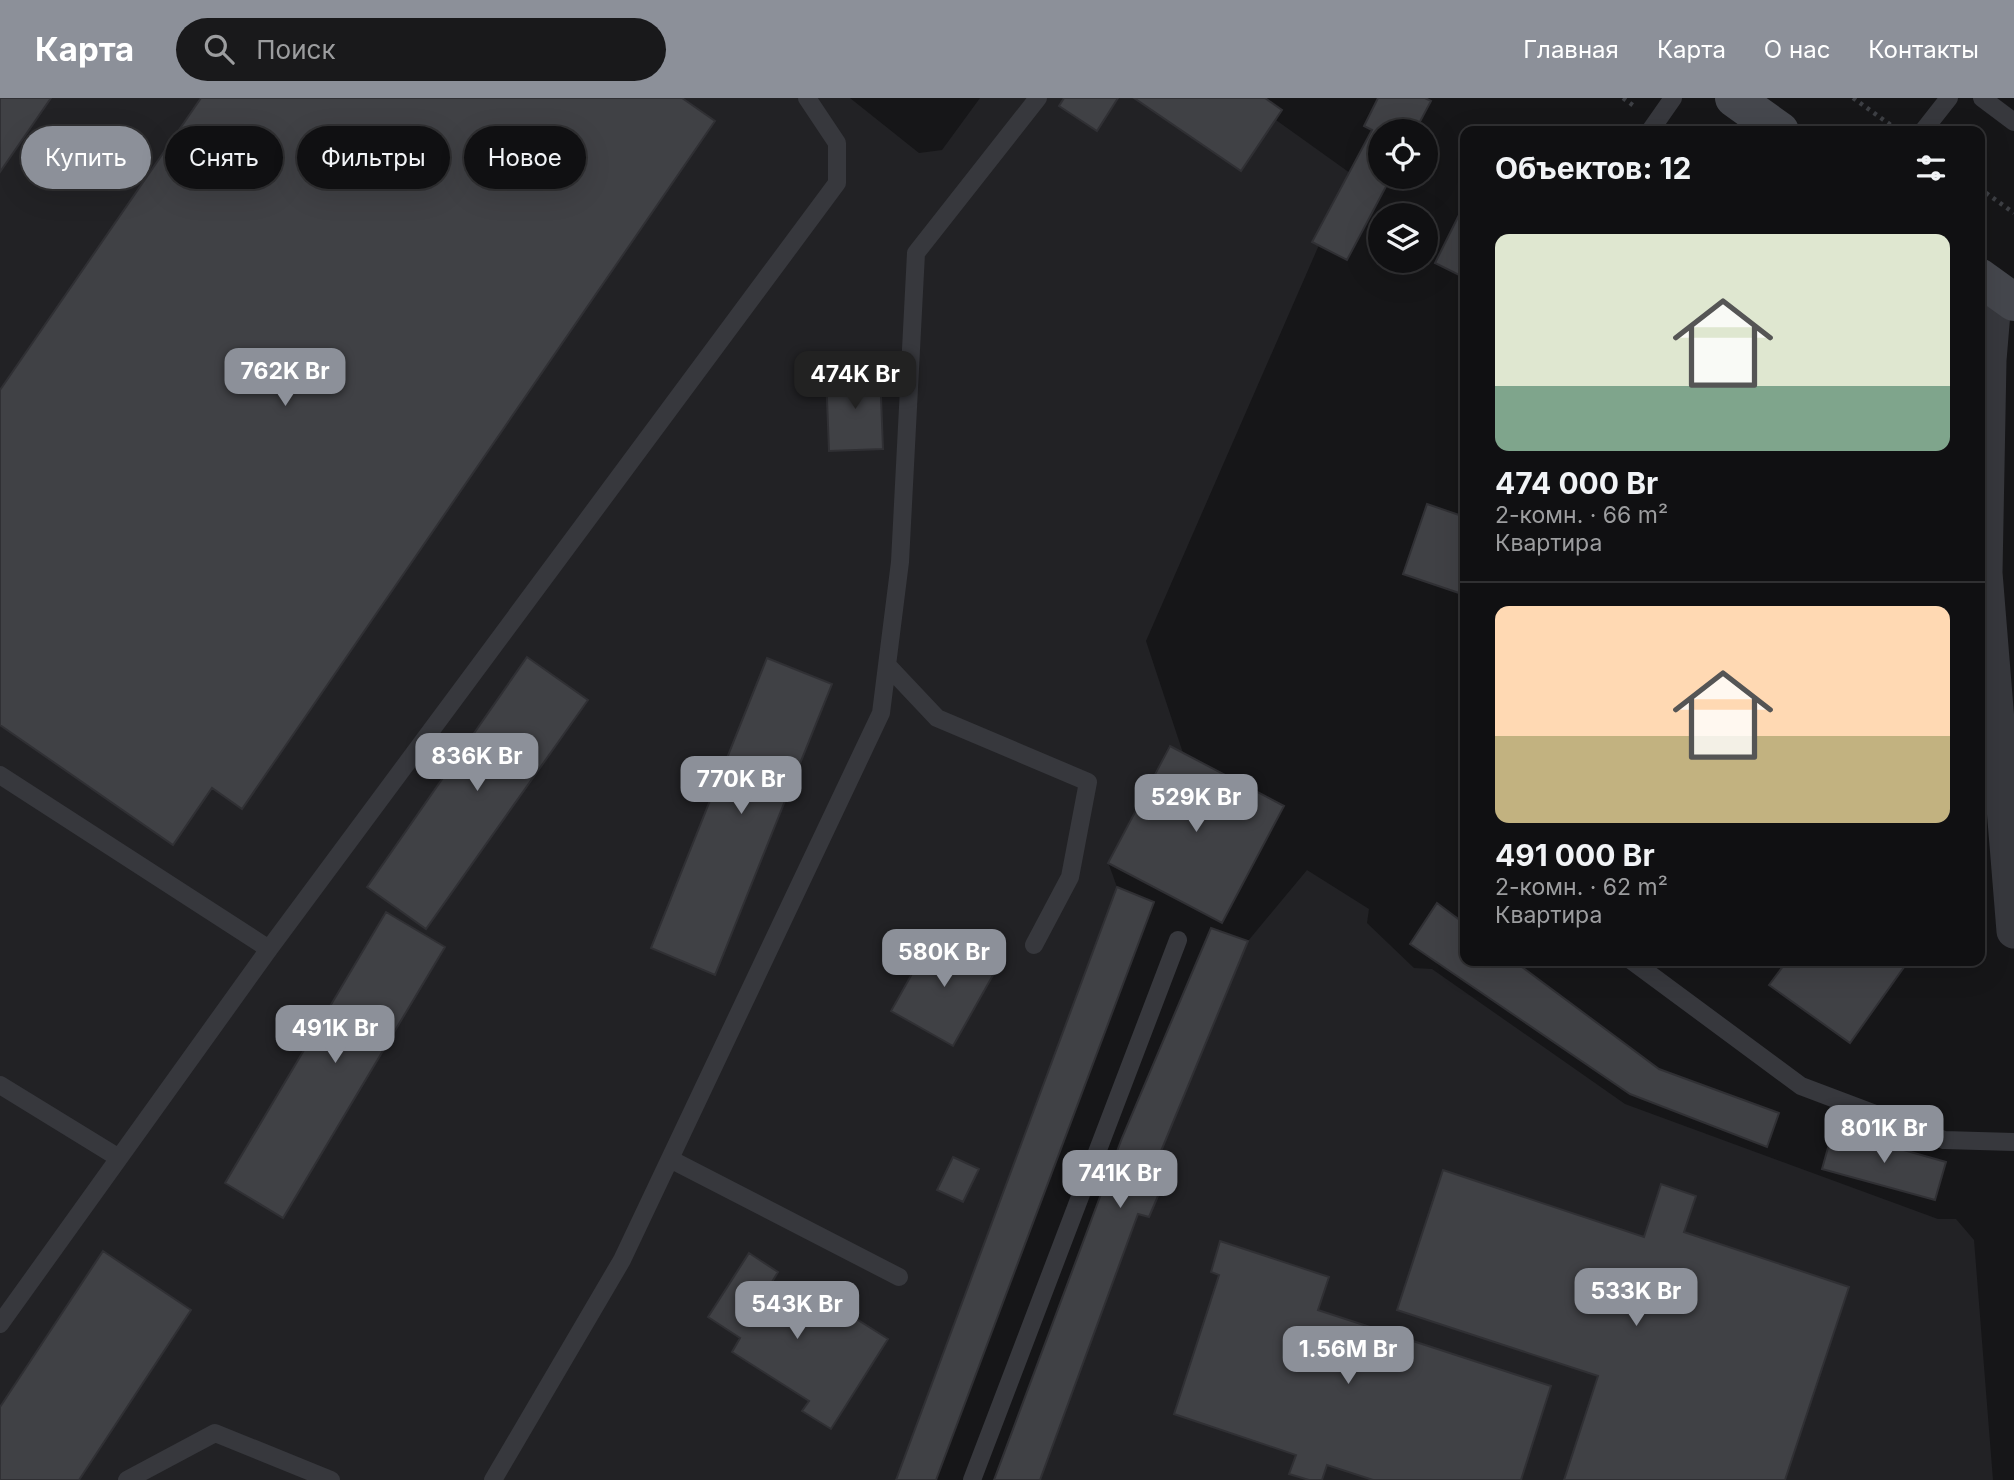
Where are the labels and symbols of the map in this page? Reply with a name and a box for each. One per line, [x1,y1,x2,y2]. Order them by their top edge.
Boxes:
pin: 762K Br [220,348,350,408]
pin: 474K Br [790,352,920,411]
pin: 836K Br [412,734,542,793]
pin: 770K Br [676,756,806,816]
pin: 529K Br [1131,774,1261,834]
pin: 580K Br [879,930,1009,989]
pin: 491K Br [270,1006,400,1065]
pin: 801K Br [1819,1105,1949,1165]
pin: 741K Br [1055,1150,1185,1210]
pin: 533K Br [1571,1268,1701,1328]
pin: 543K Br [732,1282,862,1341]
pin: 1.56M Br [1276,1326,1420,1386]

